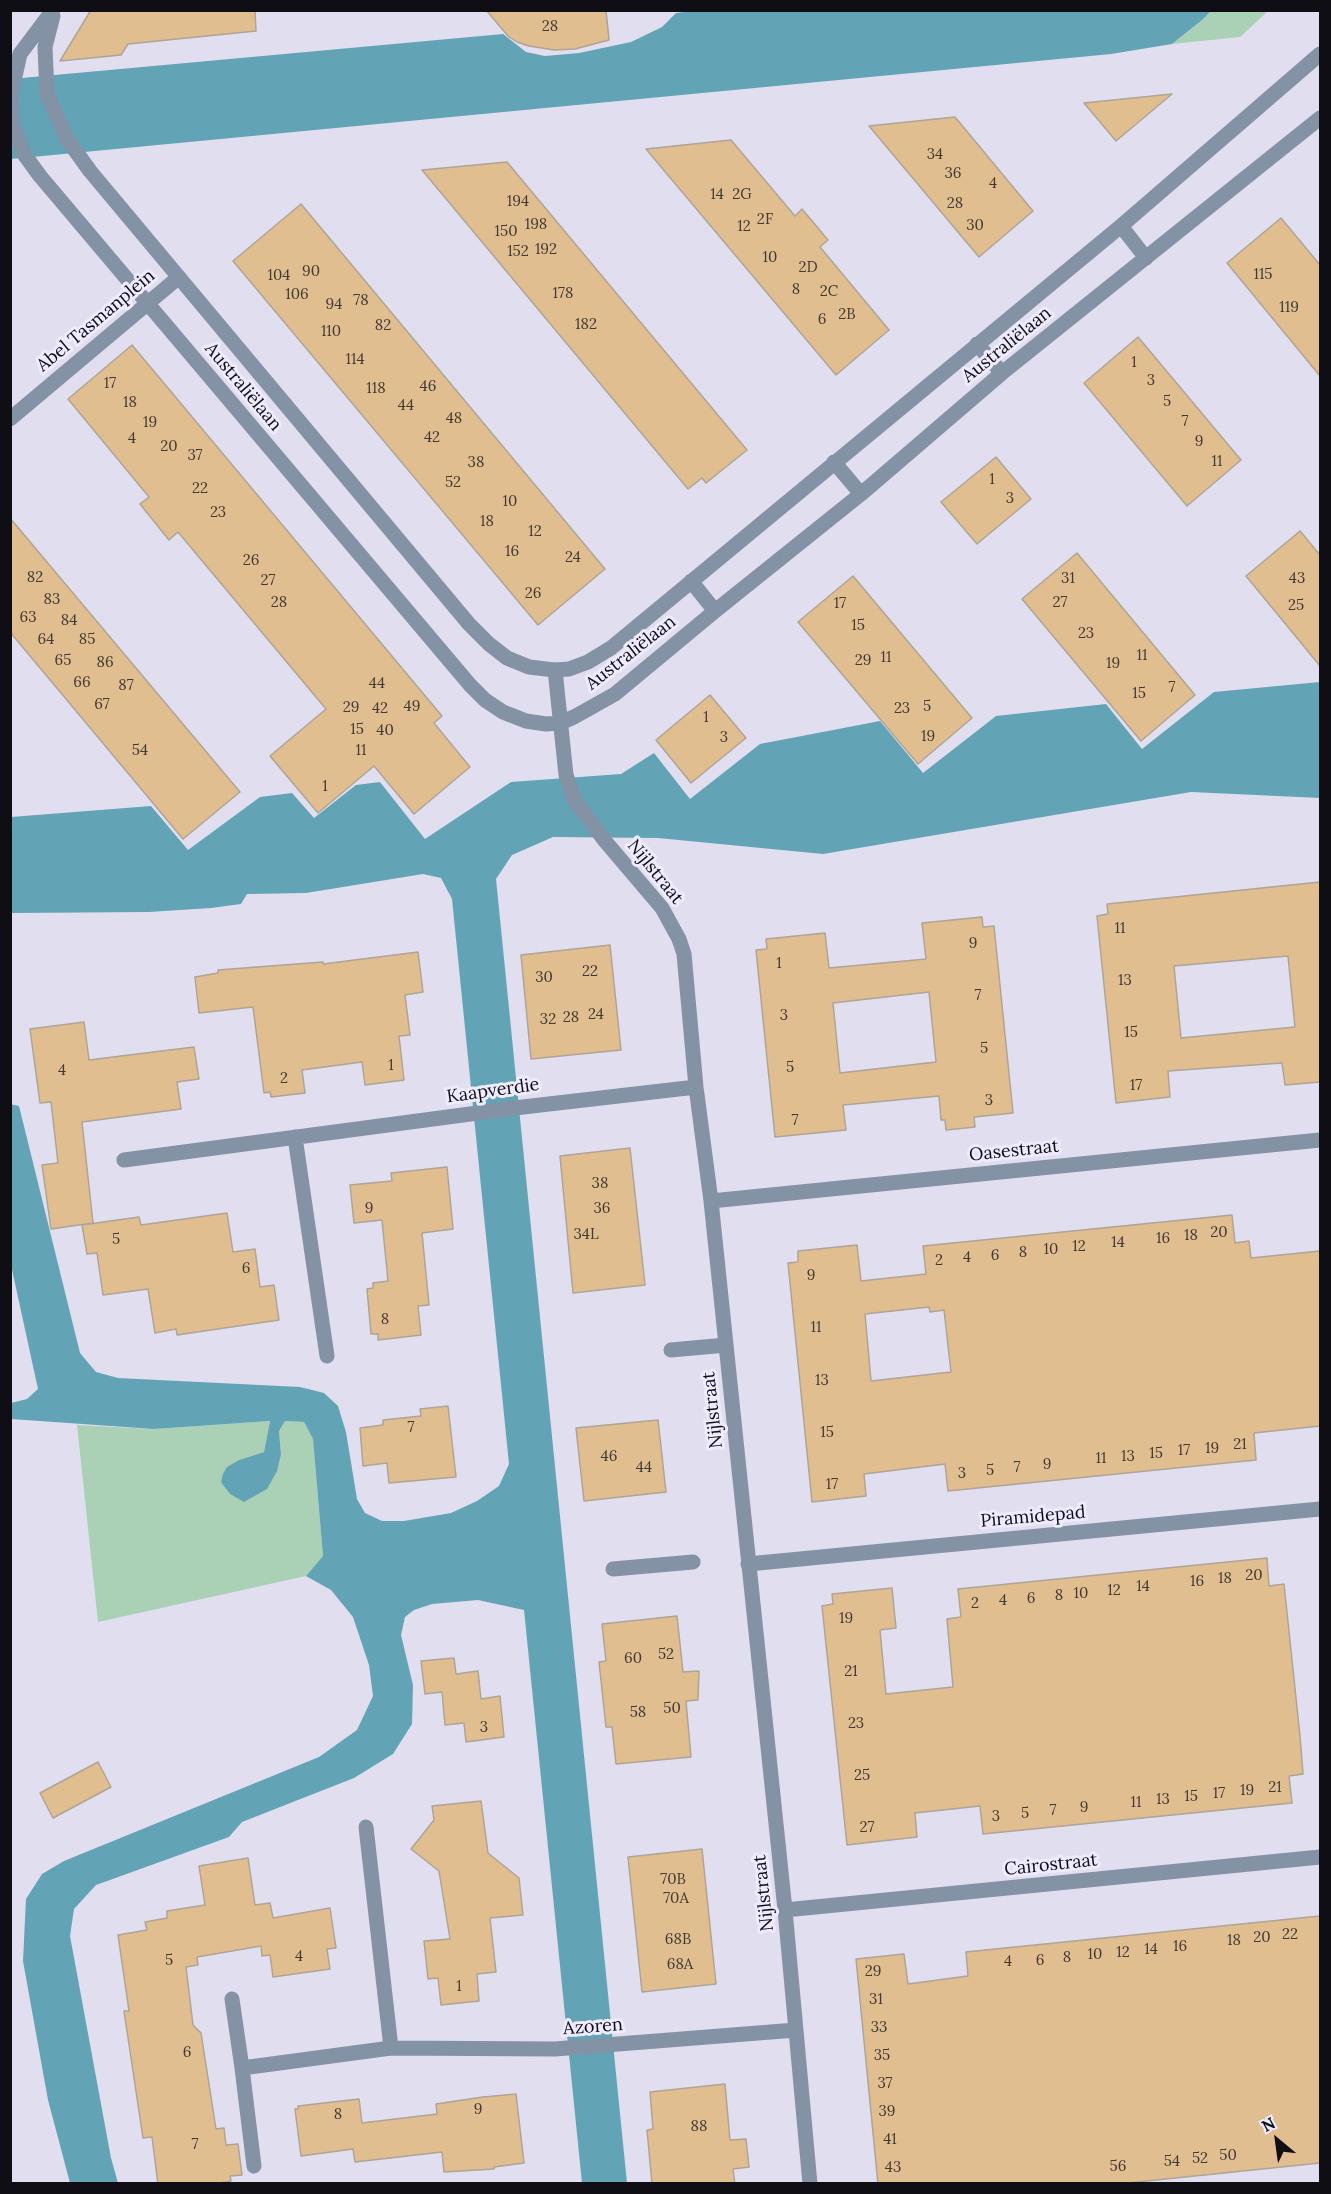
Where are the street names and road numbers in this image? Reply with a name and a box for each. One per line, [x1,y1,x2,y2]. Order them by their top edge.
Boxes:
street label: Abel Tasmanplein [33,265,159,377]
street label: Australiëlaan [958,303,1056,387]
street label: Australiëlaan [200,339,286,435]
street label: Australiëlaan [582,611,680,695]
street label: Nijlstraat [622,835,688,909]
street label: Kaapverdie [445,1074,541,1108]
street label: Oasestraat [968,1136,1060,1166]
street label: Nijlstraat [698,1371,728,1449]
street label: Piramidepad [980,1502,1086,1532]
street label: Cairostraat [1003,1849,1099,1881]
street label: Nijlstraat [749,1854,779,1932]
street label: Azoren [562,2014,624,2040]

